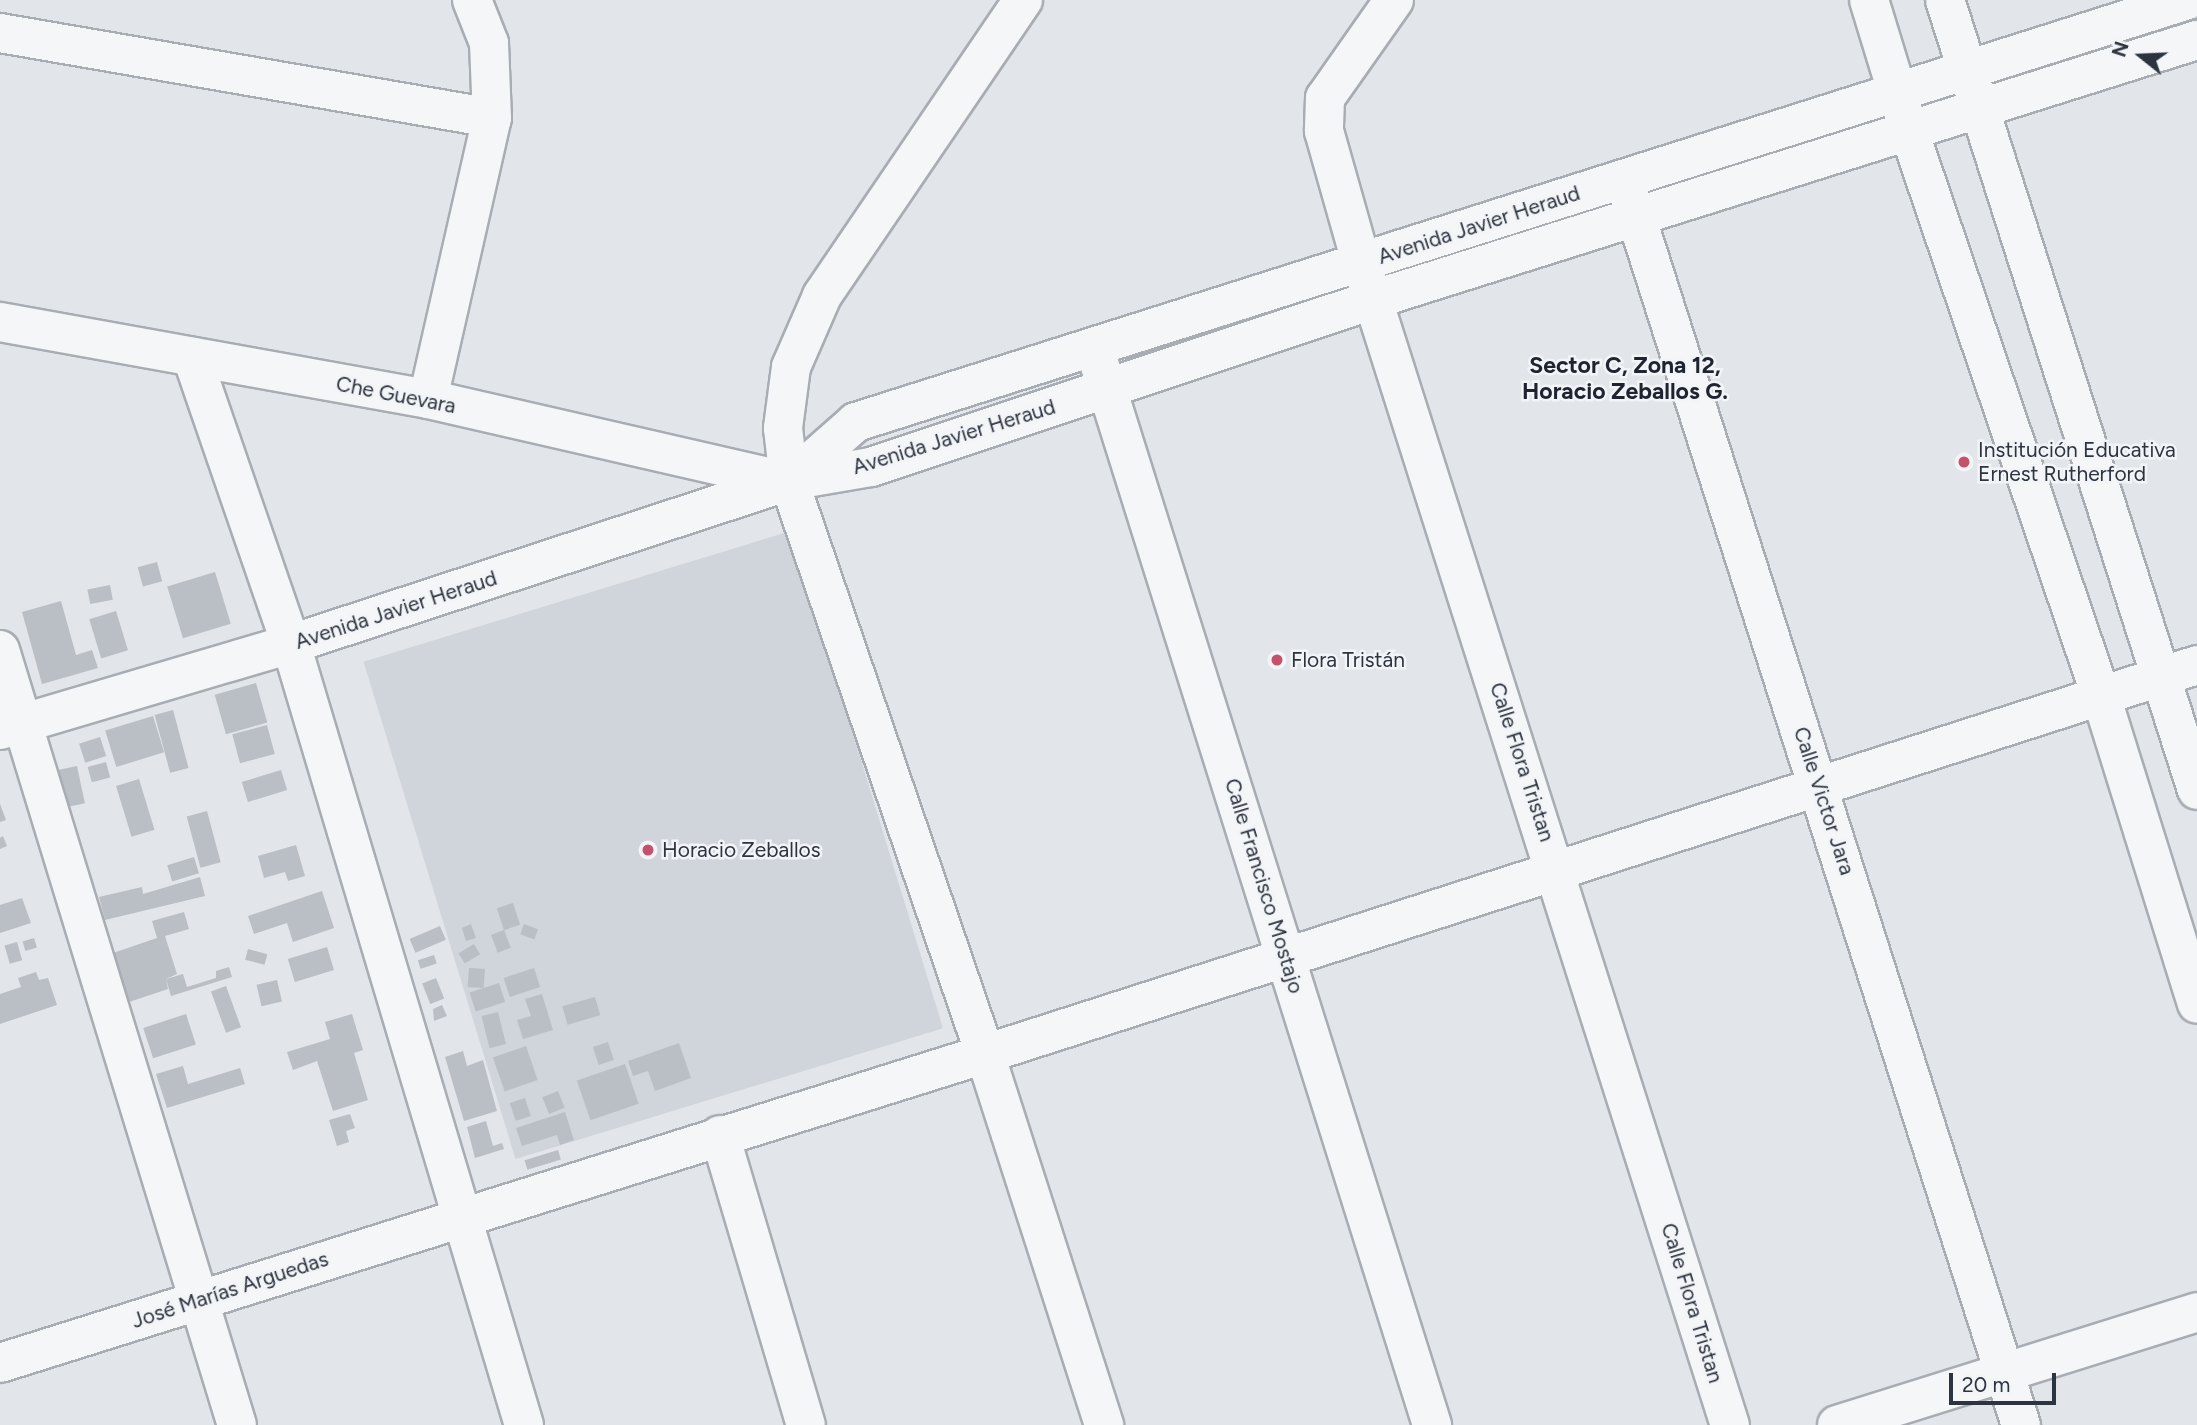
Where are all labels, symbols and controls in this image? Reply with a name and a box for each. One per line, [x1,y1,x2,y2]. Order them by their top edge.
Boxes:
north arrow [2106,21,2176,91]
text: N [2107,39,2134,60]
street label: Avenida Javier Heraud [1375,180,1583,270]
district label: Sector C, Zona 12, Horacio Zeballos G. [1522,351,1728,405]
street label: Che Guevara [334,371,458,419]
street label: Avenida Javier Heraud [849,394,1059,480]
place label: Institución Educativa Ernest Rutherford [1978,437,2176,487]
marker: Institución Educativa Ernest Rutherford [1956,454,1972,470]
street label: Avenida Javier Heraud [292,565,500,655]
place label: Flora Tristán [1291,647,1405,673]
marker: Flora Tristán [1269,652,1285,668]
street label: Calle Flora Tristan [1484,679,1560,845]
street label: Calle Victor Jara [1788,724,1860,878]
street label: Calle Francisco Mostajo [1219,776,1309,996]
place label: Horacio Zeballos [662,837,821,863]
marker: Horacio Zeballos [640,842,656,858]
street label: Calle Flora Tristan [1656,1220,1728,1386]
street label: José Marías Arguedas [129,1246,331,1334]
scale bar [1952,1358,2059,1402]
text: 20 m [1962,1372,2010,1397]

